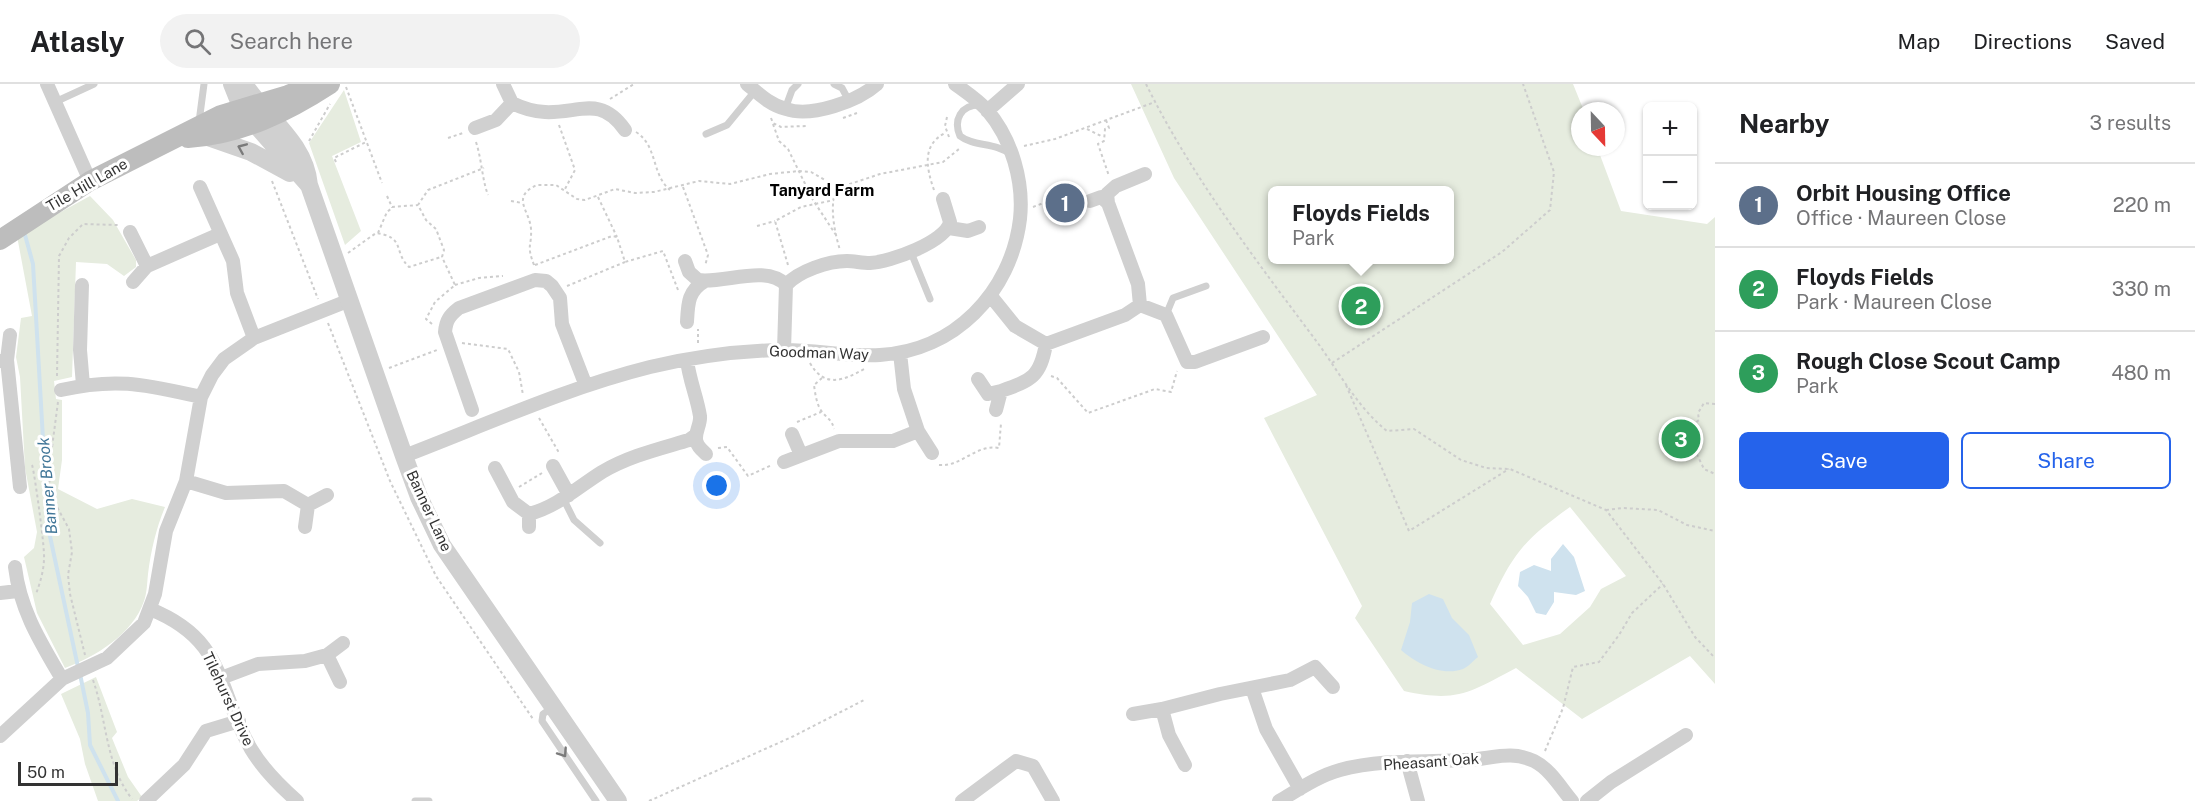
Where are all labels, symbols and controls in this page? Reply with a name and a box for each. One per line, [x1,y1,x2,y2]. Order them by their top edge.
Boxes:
search box [160,14,580,68]
text: Atlasly [30,25,124,58]
icon: search [181,25,214,58]
text: Search here [229,28,353,54]
text: Map [1898,29,1940,54]
text: Directions [1973,29,2072,54]
text: Saved [2105,29,2165,54]
north arrow [1571,102,1625,156]
map controls [1643,102,1697,210]
button: + [1643,102,1697,156]
text: Nearby [1739,108,1829,139]
text: 3 results [2090,111,2171,135]
one-way arrow [237,143,248,155]
street label: Tile Hill Lane [43,155,130,215]
button: − [1643,156,1697,210]
pin: 1 [1046,180,1084,226]
text: Orbit Housing Office [1796,180,2011,206]
district label: Tanyard Farm [770,181,874,200]
popup [1268,186,1454,264]
text: 1 [1754,193,1763,217]
text: 220 m [2113,193,2171,217]
text: Floyds Fields [1292,200,1430,226]
text: Office · Maureen Close [1796,206,2006,230]
text: Park [1292,226,1335,250]
text: Floyds Fields [1796,264,1934,290]
text: 2 [1752,277,1765,301]
text: 330 m [2112,277,2171,301]
pin: 2 [1342,284,1380,328]
text: Park · Maureen Close [1796,290,1992,314]
street label: Goodman Way [769,342,869,363]
text: Rough Close Scout Camp [1796,348,2060,374]
text: 3 [1752,361,1765,385]
text: 480 m [2111,361,2171,385]
text: Park [1796,374,1839,398]
pin: 3 [1662,416,1700,462]
button: Save [1739,432,1949,489]
button: Share [1961,432,2171,489]
water label: Banner Brook [34,436,61,535]
street label: Banner Lane [403,468,456,554]
your location [702,471,731,500]
street label: Tilehurst Drive [199,649,258,748]
one-way arrow [556,747,568,757]
street label: Pheasant Oak [1382,750,1479,773]
scale bar [18,759,118,786]
text: 50 m [27,763,65,782]

